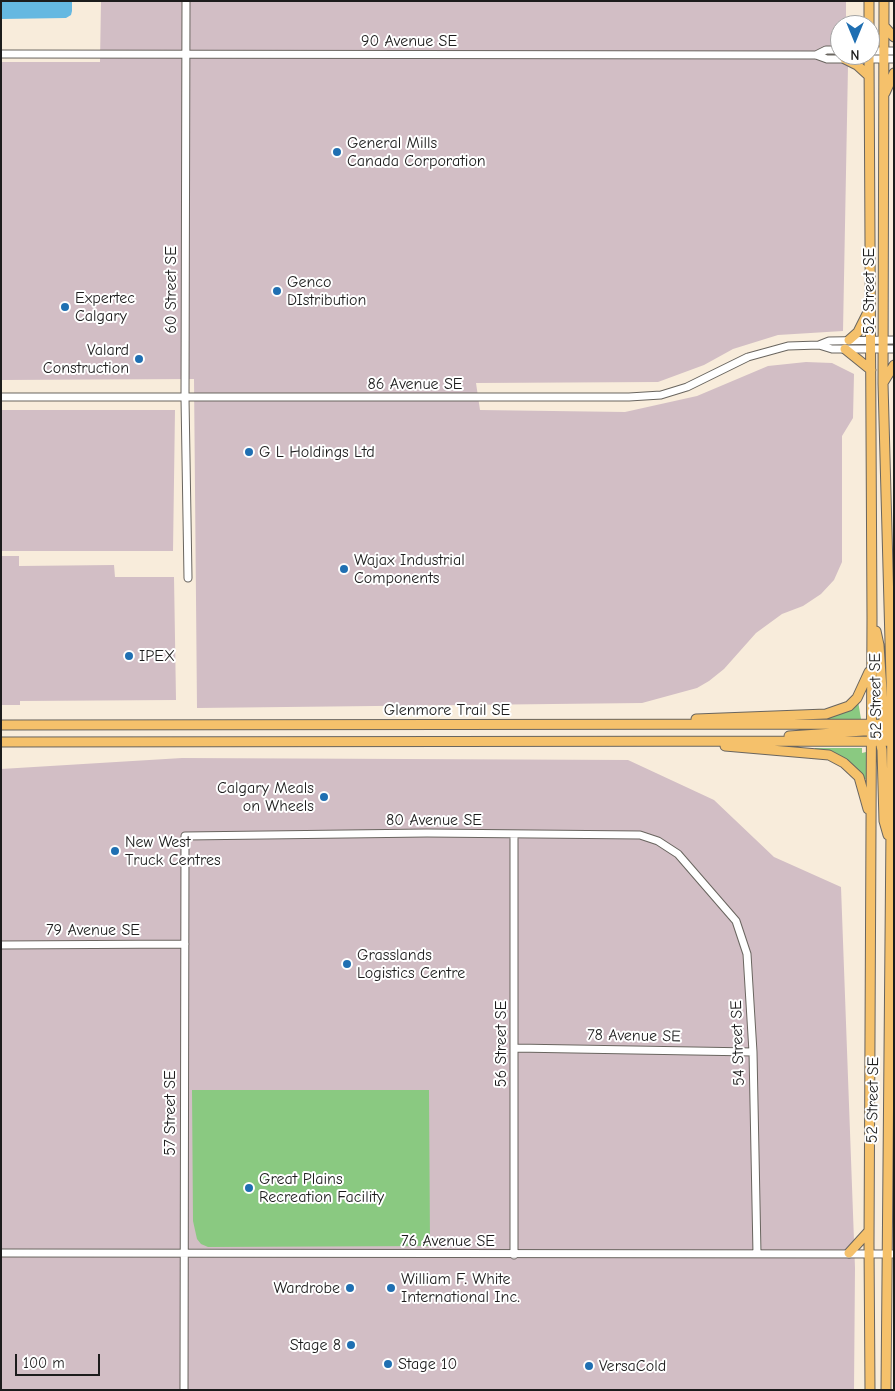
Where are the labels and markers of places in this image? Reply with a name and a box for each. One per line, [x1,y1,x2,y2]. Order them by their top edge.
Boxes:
place label: General Mills Canada Corporation [347,133,486,171]
marker: General Mills Canada Corporation [331,146,343,158]
place label: Genco DIstribution [287,272,366,310]
marker: Genco DIstribution [271,285,283,297]
place label: Expertec Calgary [75,288,135,326]
marker: Expertec Calgary [59,301,71,313]
place label: Valard Construction [43,340,129,378]
marker: Valard Construction [133,353,145,365]
place label: G L Holdings Ltd [259,442,375,462]
marker: G L Holdings Ltd [243,446,255,458]
place label: Wajax Industrial Components [354,550,465,588]
marker: Wajax Industrial Components [338,563,350,575]
place label: IPEX [139,646,175,666]
marker: IPEX [123,650,135,662]
place label: Calgary Meals on Wheels [217,778,314,816]
marker: Calgary Meals on Wheels [318,791,330,803]
place label: New West Truck Centres [125,832,221,870]
marker: New West Truck Centres [109,845,121,857]
place label: Grasslands Logistics Centre [357,945,465,983]
marker: Grasslands Logistics Centre [341,958,353,970]
place label: Great Plains Recreation Facility [259,1169,384,1207]
marker: Great Plains Recreation Facility [243,1182,255,1194]
place label: William F. White International Inc. [401,1269,520,1307]
place label: Wardrobe [273,1278,340,1298]
marker: Wardrobe [344,1282,356,1294]
marker: William F. White International Inc. [385,1282,397,1294]
place label: Stage 8 [290,1335,341,1355]
marker: Stage 8 [345,1339,357,1351]
place label: Stage 10 [398,1354,457,1374]
place label: VersaCold [599,1356,666,1376]
marker: Stage 10 [382,1358,394,1370]
marker: VersaCold [583,1360,595,1372]

